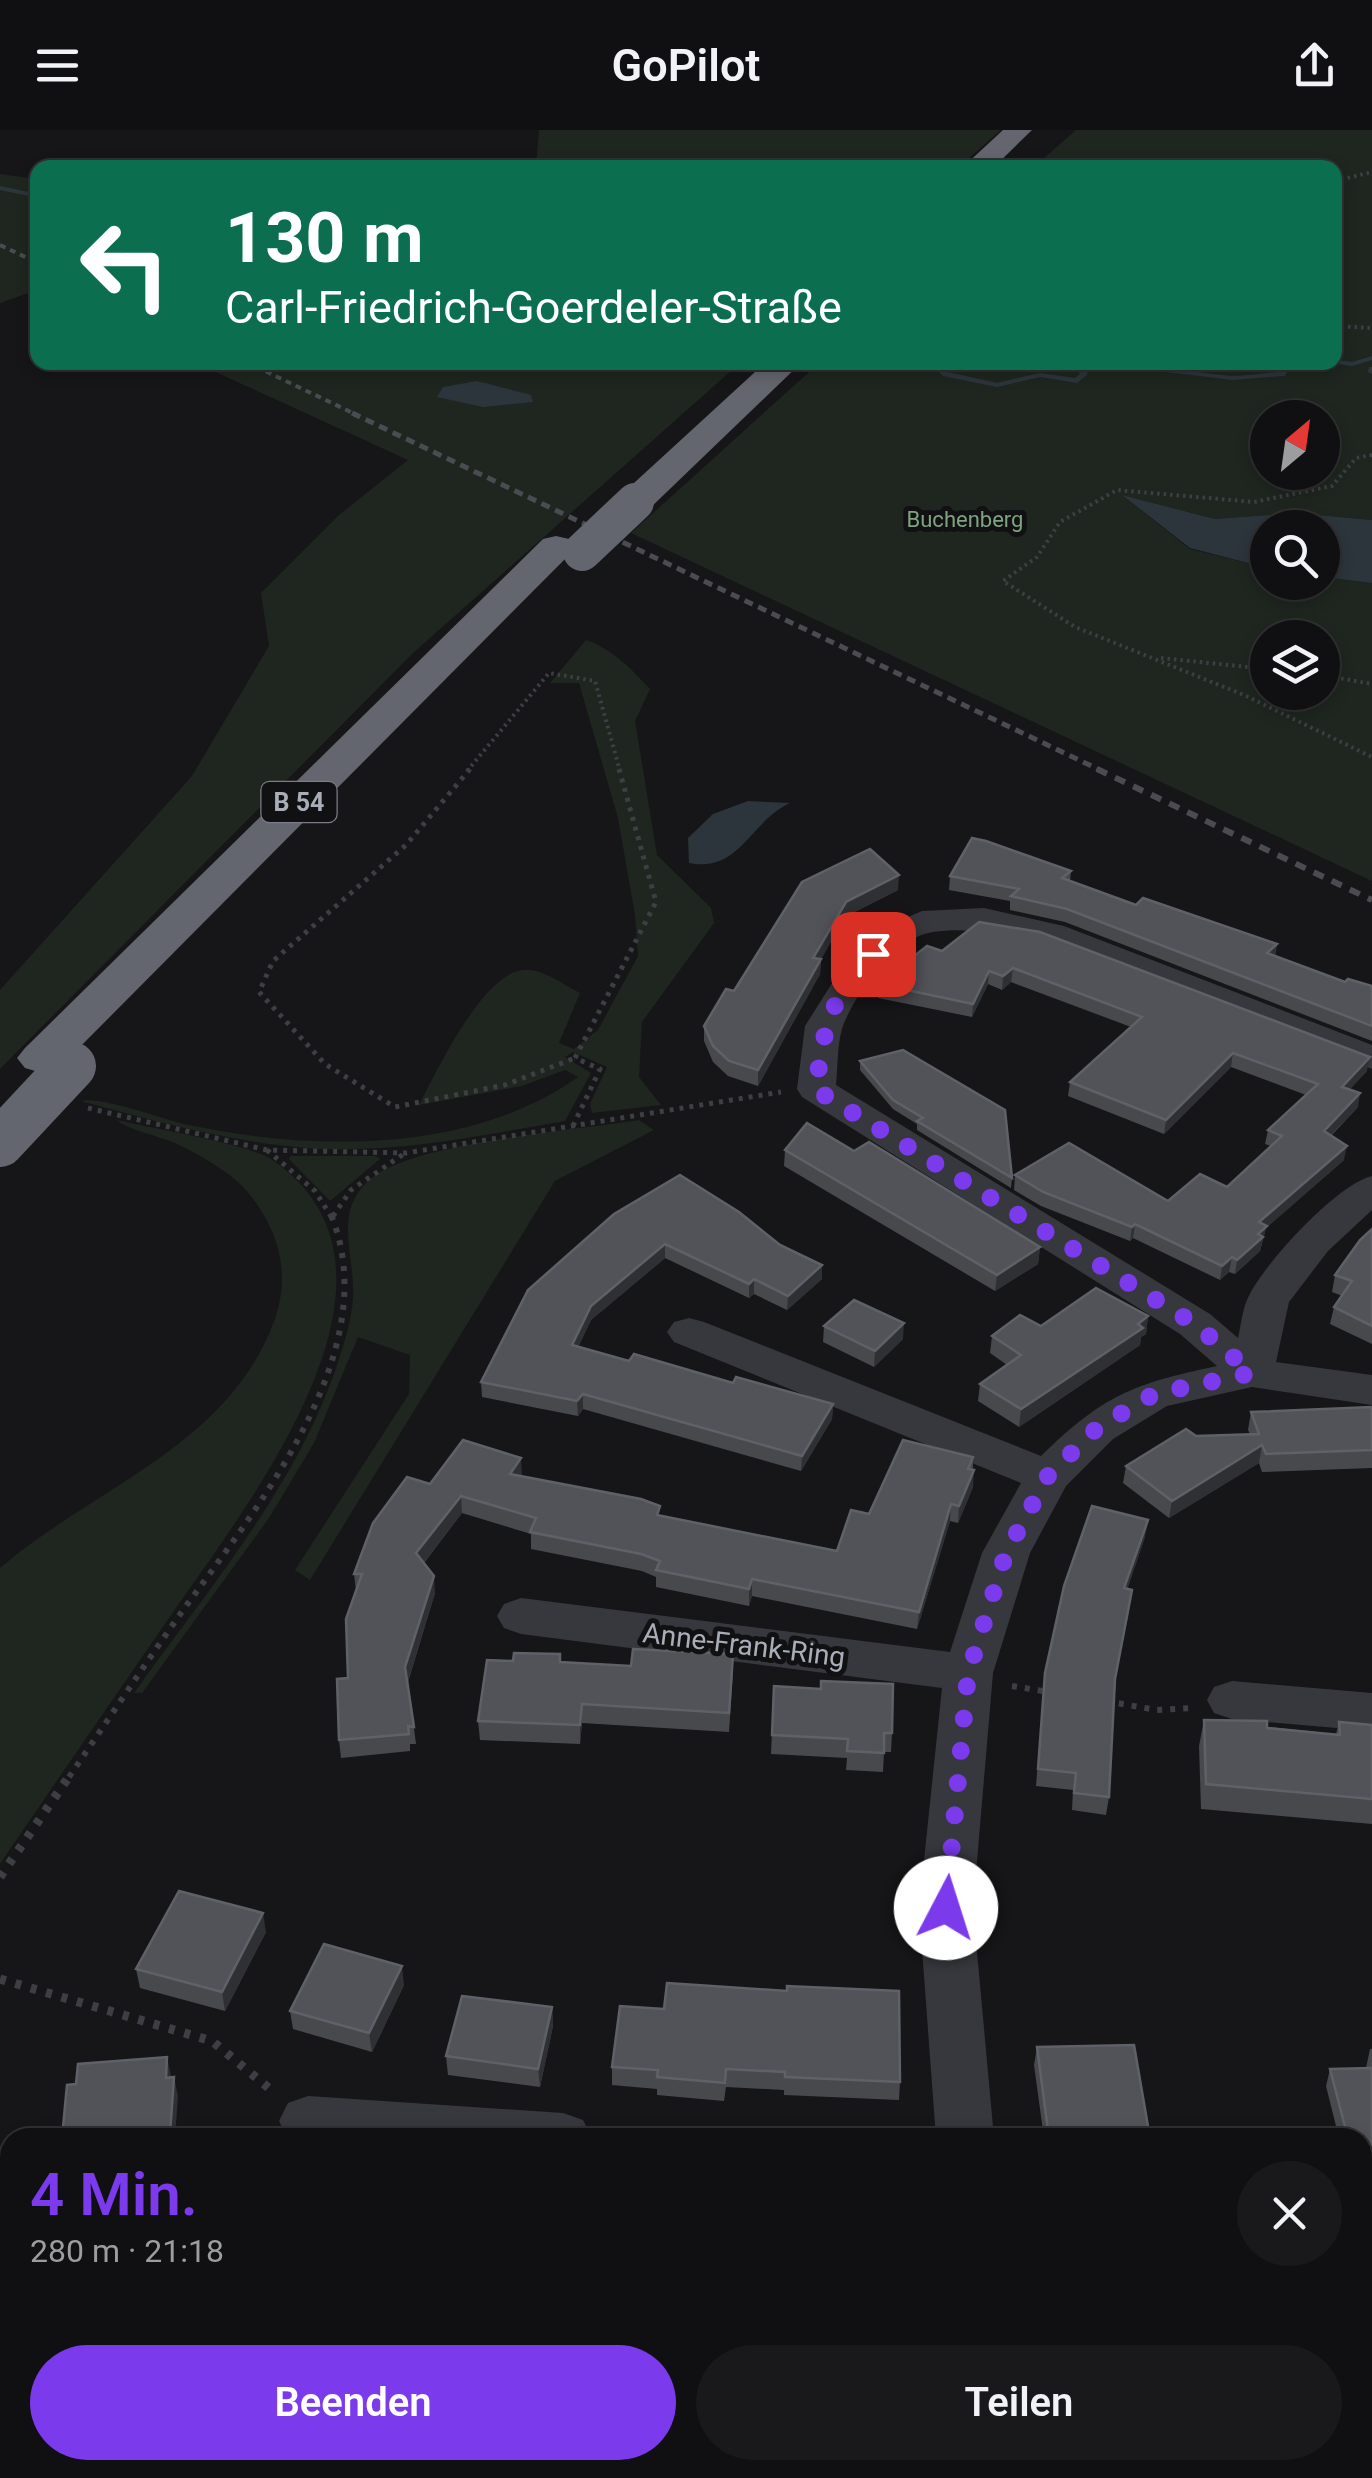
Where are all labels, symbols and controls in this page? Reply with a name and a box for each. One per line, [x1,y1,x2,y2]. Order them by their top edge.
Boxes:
icon: menu [30,38,85,93]
icon: share [1287,38,1342,93]
text: GoPilot [612,39,760,92]
text: 130 m [225,197,424,279]
icon: left [60,200,190,330]
text: Carl-Friedrich-Goerdeler-Straße [225,281,842,334]
north arrow [1250,400,1340,490]
map controls [1250,400,1340,710]
park label: Buchenberg [907,507,1023,532]
button: search [1250,510,1340,600]
button: layers [1250,620,1340,710]
road number: B 54 [262,782,336,822]
pin [831,912,916,997]
icon: arrive [846,927,901,982]
street label: Anne-Frank-Ring [641,1616,847,1674]
position arrow [894,1856,998,1960]
text: 4 Min. [30,2159,198,2230]
button: close [1237,2161,1342,2266]
text: 280 m · 21:18 [30,2232,224,2270]
button: Beenden [30,2345,676,2460]
button: Teilen [696,2345,1342,2460]

